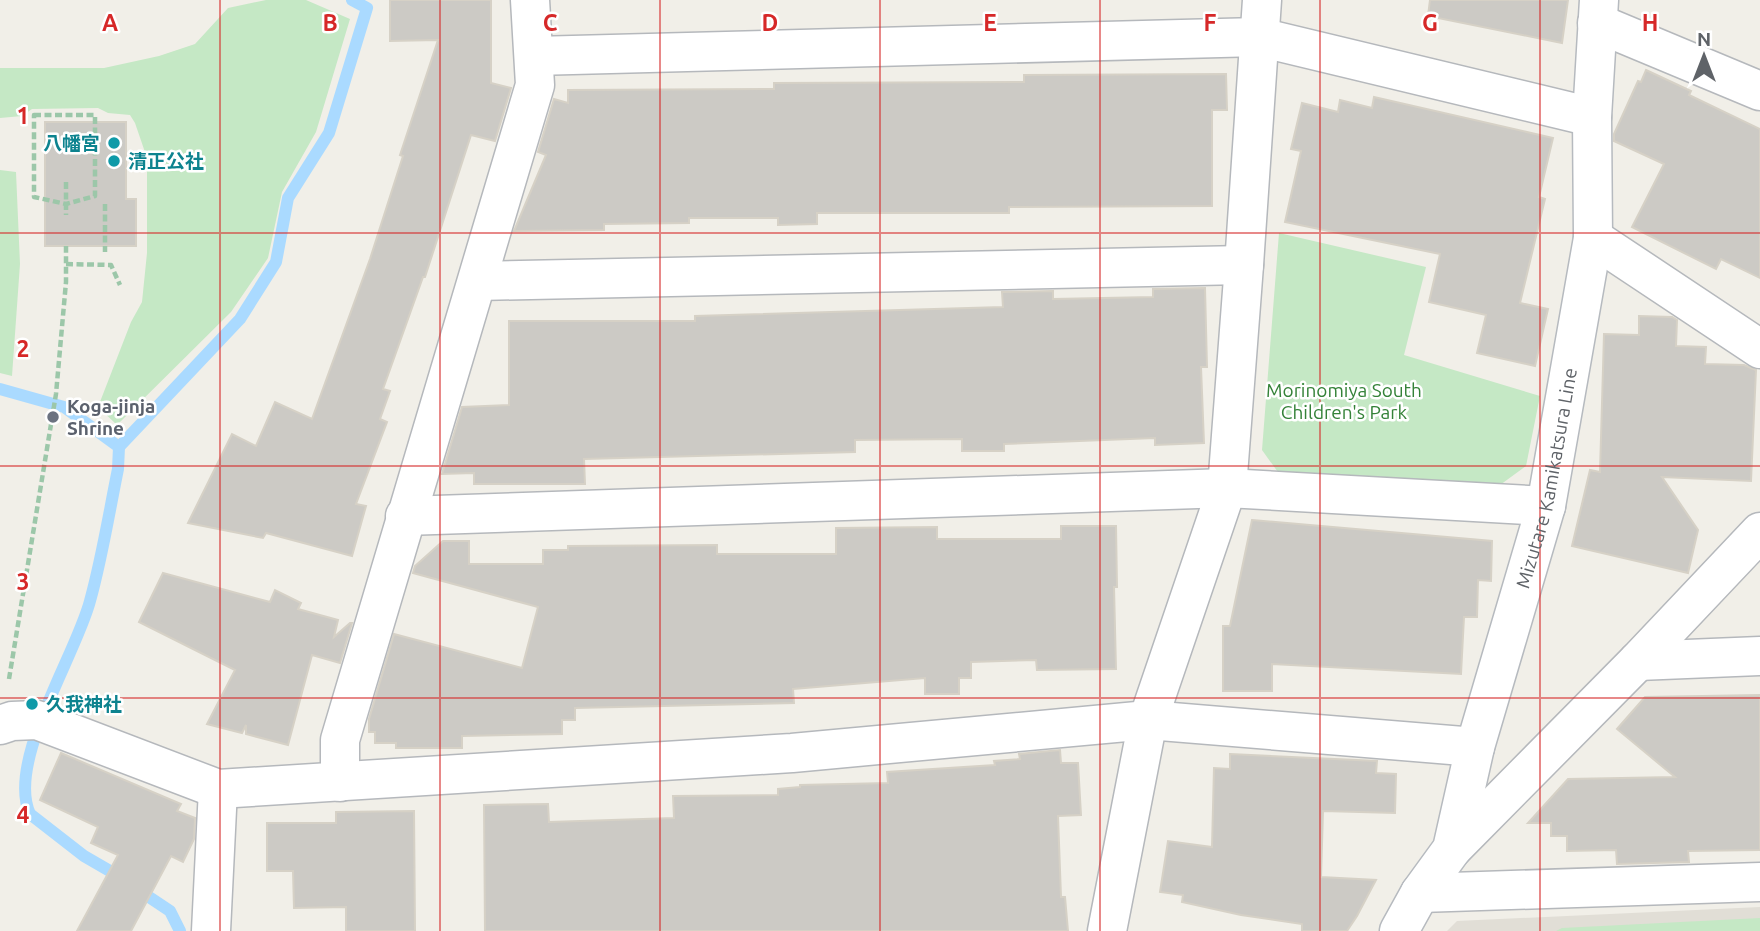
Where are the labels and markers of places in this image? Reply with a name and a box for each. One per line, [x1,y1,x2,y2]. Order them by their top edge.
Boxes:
place label: 八幡宮 [43,132,100,154]
marker: 八幡宮 [106,135,122,151]
place label: 清正公社 [128,150,204,172]
marker: 清正公社 [106,153,122,169]
place label: Koga-jinja Shrine [67,395,155,439]
marker: Koga-jinja Shrine [45,409,61,425]
place label: 久我神社 [46,693,122,715]
marker: 久我神社 [24,696,40,712]

